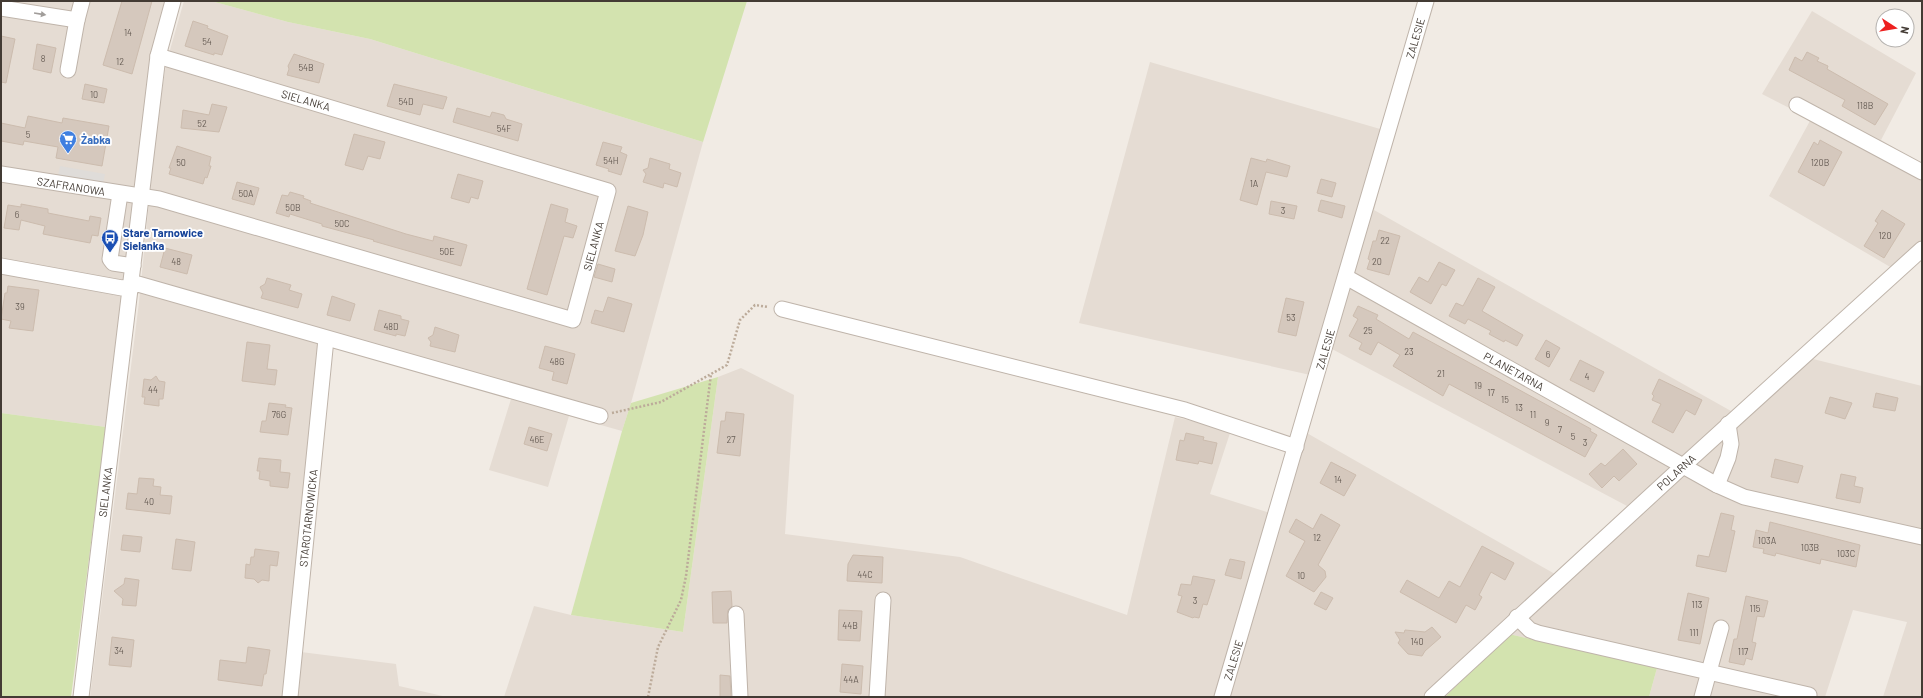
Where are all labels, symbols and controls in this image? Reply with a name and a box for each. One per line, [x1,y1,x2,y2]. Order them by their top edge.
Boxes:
north arrow [1875,8,1915,48]
one-way arrow [33,11,46,17]
street label: ZALESIE [1403,16,1427,60]
text: N [1898,25,1912,35]
house number: 14 [124,27,132,38]
house number: 54 [202,36,212,47]
house number: 8 [41,53,46,64]
house number: 12 [116,56,124,67]
house number: 54B [298,62,314,73]
street label: SIELANKA [280,87,332,113]
house number: 10 [90,89,98,100]
house number: 54D [398,96,414,107]
house number: 118B [1857,100,1873,111]
house number: 52 [197,118,207,129]
house number: 54F [497,123,511,134]
house number: 5 [26,129,31,140]
supermarket icon: Żabka [58,129,78,154]
place label: Żabka [81,133,111,146]
house number: 54H [603,155,619,166]
house number: 50 [176,157,186,168]
house number: 120B [1811,157,1829,168]
street label: SZAFRANOWA [36,174,106,198]
house number: 1A [1250,178,1259,189]
house number: 50A [238,188,254,199]
house number: 50B [285,202,301,213]
house number: 3 [1281,205,1286,216]
house number: 6 [15,209,20,220]
house number: 50C [334,218,350,229]
street label: SIELANKA [580,220,606,272]
place label: Stare Tarnowice Sielanka [123,226,203,252]
bus stop icon: Stare Tarnowice Sielanka [100,228,120,253]
house number: 120 [1878,230,1892,241]
house number: 22 [1380,235,1390,246]
house number: 50E [439,246,455,257]
house number: 48 [171,256,181,267]
house number: 20 [1372,256,1382,267]
house number: 39 [15,301,25,312]
house number: 53 [1286,312,1296,323]
house number: 48D [383,321,399,332]
house number: 25 [1363,325,1373,336]
street label: ZALESIE [1313,327,1337,371]
house number: 23 [1404,346,1414,357]
street label: PLANETARNA [1482,349,1547,393]
house number: 6 [1546,349,1551,360]
house number: 48G [549,356,565,367]
house number: 21 [1437,368,1445,379]
house number: 4 [1585,371,1590,382]
house number: 19 [1474,380,1482,391]
house number: 44 [148,384,158,395]
house number: 17 [1487,387,1495,398]
house number: 15 [1501,394,1509,405]
house number: 13 [1515,402,1523,413]
house number: 76G [272,409,286,420]
house number: 11 [1530,409,1536,420]
house number: 9 [1545,417,1550,428]
house number: 7 [1558,424,1563,435]
house number: 5 [1571,431,1576,442]
house number: 46E [529,434,545,445]
house number: 27 [726,434,736,445]
house number: 3 [1583,437,1588,448]
street label: POLARNA [1654,451,1698,493]
street label: SIELANKA [95,466,115,518]
street label: STAROTARNOWICKA [296,468,320,567]
house number: 14 [1334,474,1342,485]
house number: 40 [144,496,154,507]
house number: 12 [1313,532,1321,543]
house number: 103A [1758,535,1777,546]
house number: 103B [1801,542,1819,553]
house number: 103C [1837,548,1855,559]
house number: 44C [857,569,873,580]
house number: 10 [1297,570,1305,581]
house number: 3 [1193,595,1198,606]
house number: 113 [1692,599,1703,610]
house number: 115 [1750,603,1761,614]
house number: 44B [842,620,858,631]
house number: 111 [1689,627,1699,638]
house number: 140 [1410,636,1424,647]
street label: ZALESIE [1221,638,1245,682]
house number: 34 [114,645,124,656]
house number: 117 [1738,646,1749,657]
house number: 44A [843,674,859,685]

